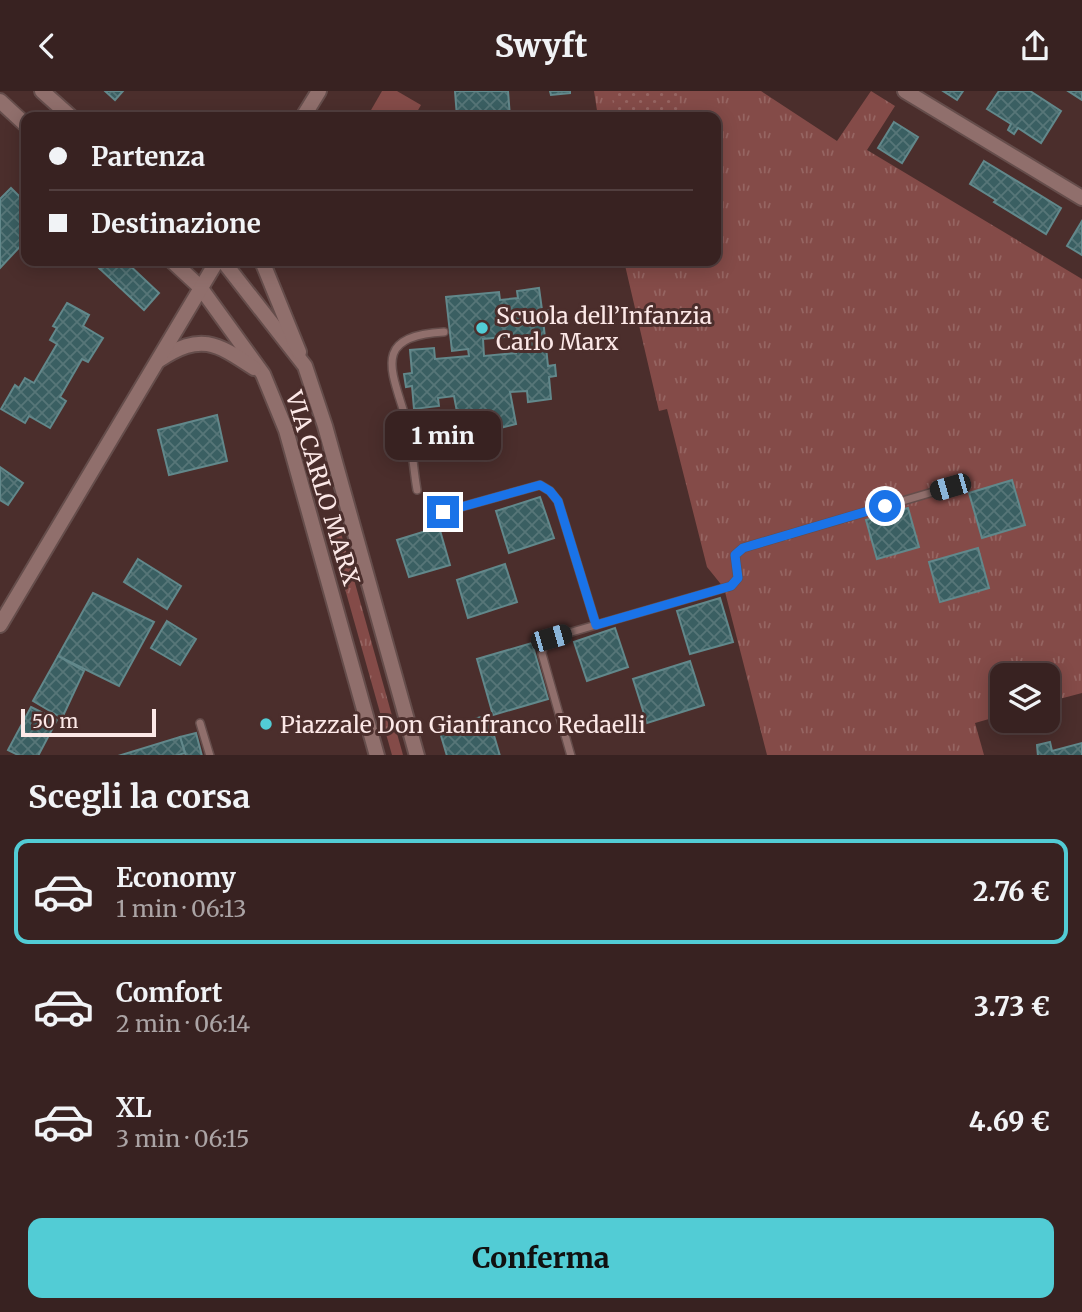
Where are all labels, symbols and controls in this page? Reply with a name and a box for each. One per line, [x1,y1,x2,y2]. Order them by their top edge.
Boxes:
text: Swyft [494,26,588,66]
icon: back [28,27,66,65]
icon: share [1016,27,1054,65]
text: Partenza [91,140,205,173]
text: Destinazione [91,207,261,240]
place label: Scuola dell’Infanzia Carlo Marx [496,301,712,356]
marker: Scuola dell’Infanzia Carlo Marx [474,320,490,336]
street label: VIA CARLO MARX [279,386,367,589]
callout: 1 min [385,411,501,459]
text: 1 min [411,421,475,450]
car [927,471,974,503]
route start [869,490,901,522]
route end [427,496,459,528]
car [528,622,575,654]
map controls [990,663,1060,733]
button: layers [990,663,1060,733]
scale bar [21,706,156,738]
text: 50 m [32,709,78,733]
place label: Piazzale Don Gianfranco Redaelli [280,710,646,739]
marker: Piazzale Don Gianfranco Redaelli [258,716,274,732]
text: Scegli la corsa [28,777,250,817]
icon: car [32,860,95,923]
text: Economy [116,861,236,894]
text: 2.76 € [973,875,1050,908]
text: 1 min · 06:13 [116,894,247,923]
icon: car [32,975,95,1038]
text: Comfort [116,976,222,1009]
text: 3.73 € [974,990,1050,1023]
text: 2 min · 06:14 [116,1009,250,1038]
icon: car [32,1090,95,1153]
text: XL [116,1091,152,1124]
text: 4.69 € [969,1105,1050,1138]
text: 3 min · 06:15 [116,1124,249,1153]
button: Conferma [28,1218,1054,1298]

